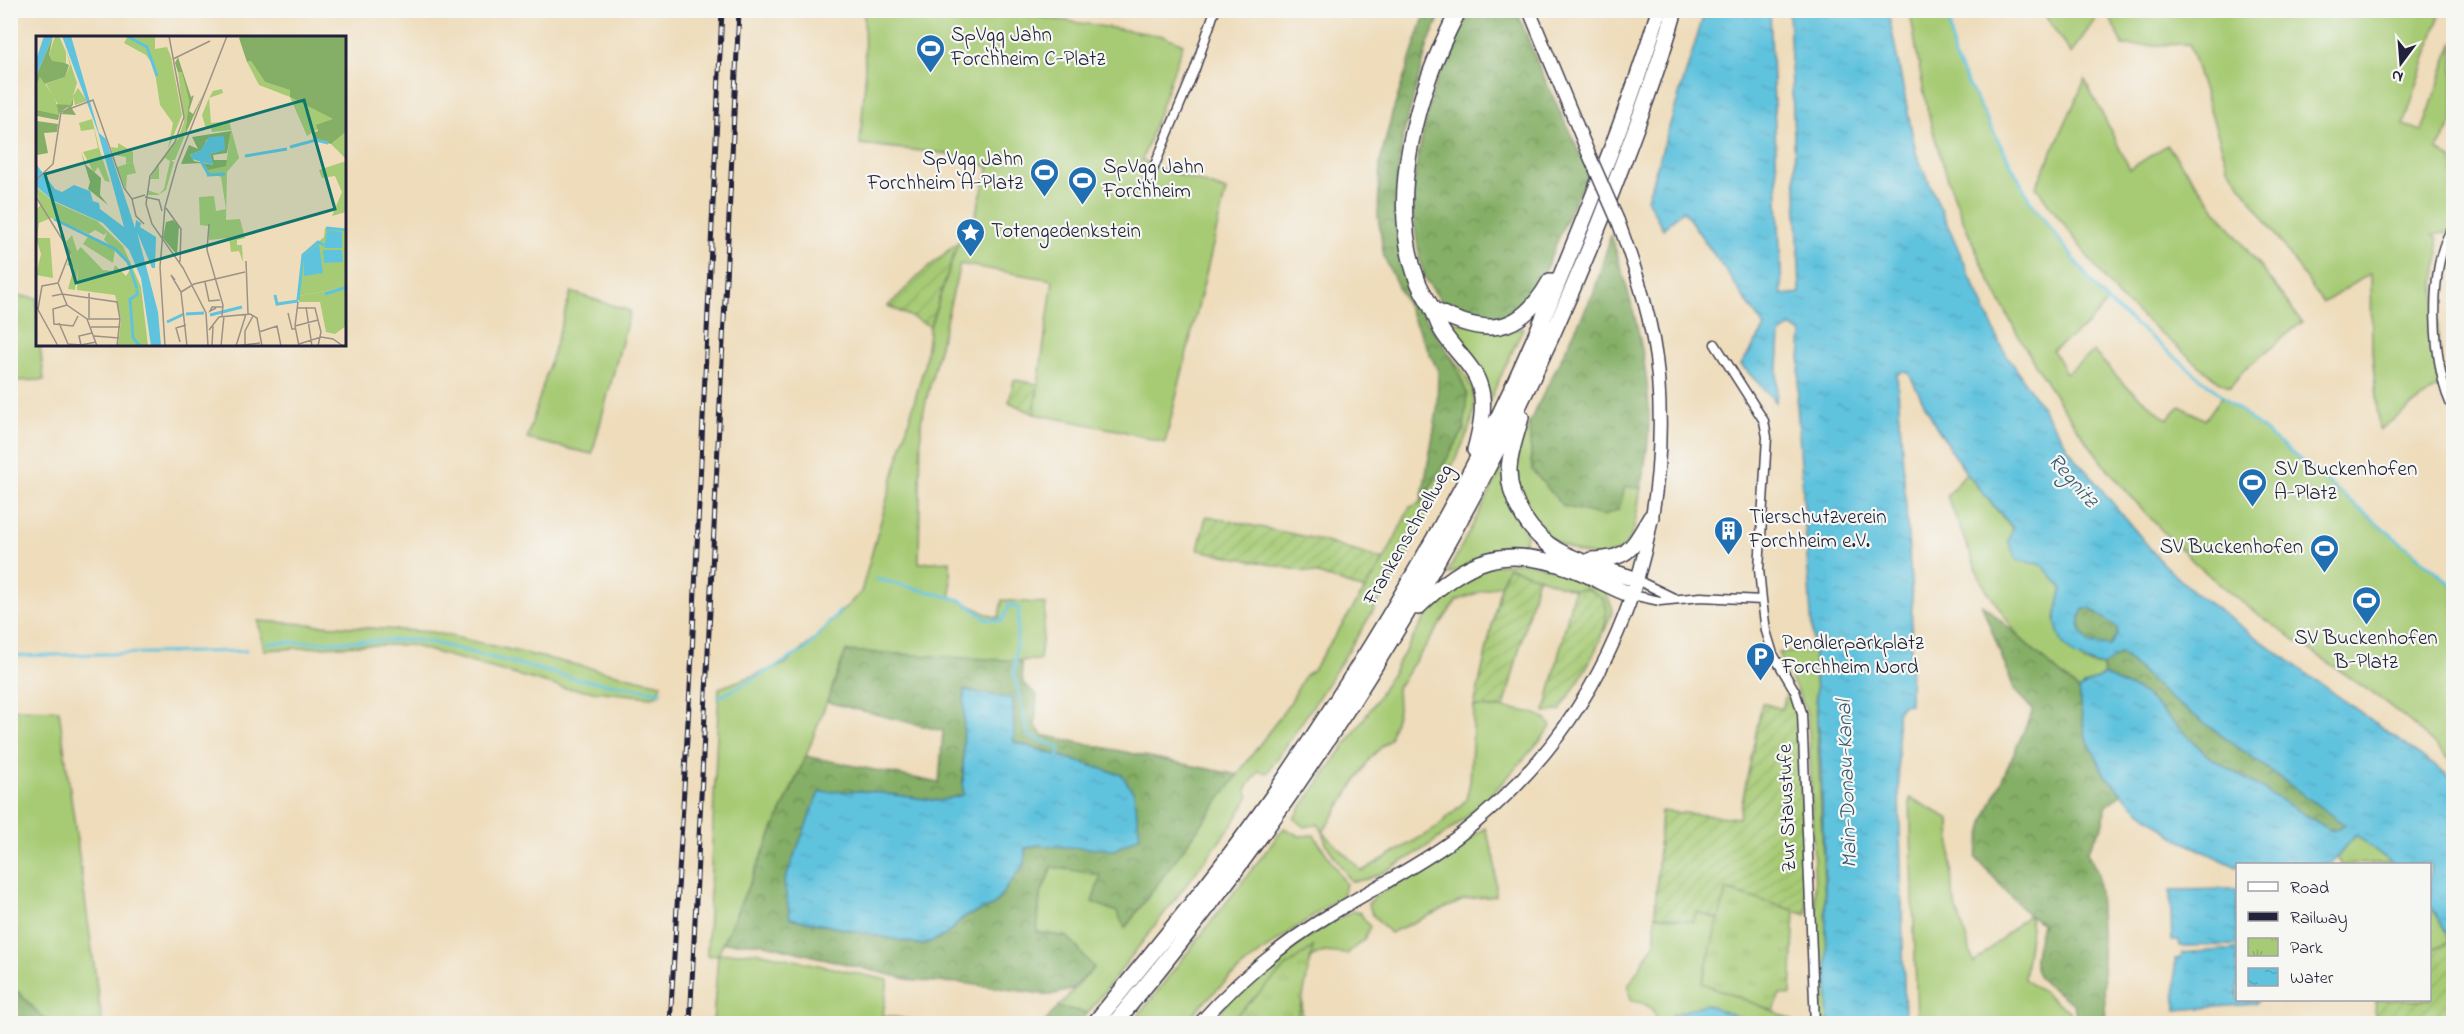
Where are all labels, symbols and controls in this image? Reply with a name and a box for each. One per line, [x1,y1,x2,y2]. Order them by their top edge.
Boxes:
place label: SpVgg Jahn Forchheim C-Platz [950,21,1105,75]
sports icon: SpVgg Jahn Forchheim C-Platz [914,32,946,74]
north arrow [2371,33,2431,93]
inset map [36,36,346,346]
text: N [2389,62,2406,89]
place label: SpVgg Jahn Forchheim A-Platz [866,145,1023,199]
place label: SpVgg Jahn Forchheim [1102,153,1204,207]
sports icon: SpVgg Jahn Forchheim A-Platz [1028,156,1060,198]
sports icon: SpVgg Jahn Forchheim [1066,164,1098,206]
place icon: Totengedenkstein [954,216,986,258]
place label: Totengedenkstein [991,217,1141,249]
water label: Regnitz [2039,447,2106,517]
place label: SV Buckenhofen A-Platz [2274,455,2417,509]
street label: Frankenschnellweg [1356,459,1463,613]
sports icon: SV Buckenhofen A-Platz [2237,466,2269,508]
place label: Tierschutzverein Forchheim e.V. [1748,503,1887,557]
building icon: Tierschutzverein Forchheim e.V. [1712,514,1744,556]
sports icon: SV Buckenhofen [2308,532,2340,574]
place label: SV Buckenhofen [2160,533,2303,563]
sports icon: SV Buckenhofen B-Platz [2350,584,2382,626]
place label: SV Buckenhofen B-Platz [2294,624,2438,678]
place label: Pendlerparkplatz Forchheim Nord [1781,629,1924,683]
parking icon: Pendlerparkplatz Forchheim Nord [1745,640,1777,682]
water label: Main-Donau-Kanal [1829,697,1867,869]
street label: Zur Staustufe [1771,743,1805,873]
legend [2236,863,2431,1001]
text: Road [2290,876,2329,902]
text: Railway [2290,906,2347,932]
text: Park [2290,936,2323,962]
text: Water [2290,966,2334,992]

